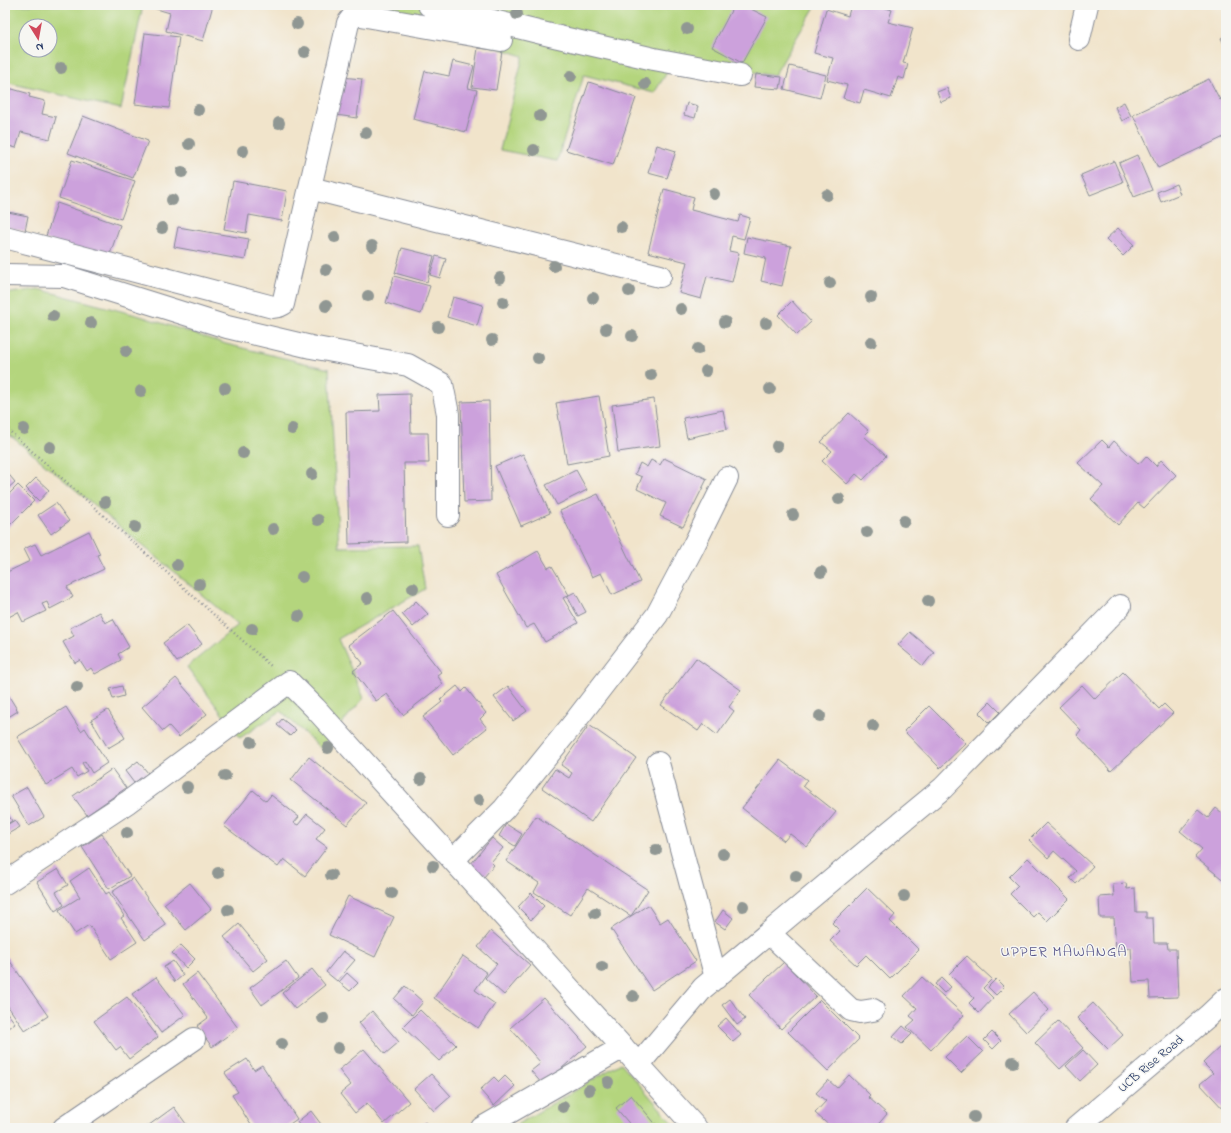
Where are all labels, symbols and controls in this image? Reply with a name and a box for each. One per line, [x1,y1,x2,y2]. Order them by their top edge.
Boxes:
north arrow [18,18,58,58]
text: N [35,38,45,55]
district label: UPPER MAWANGA [1000,941,1128,963]
street label: UCB Rise Road [1114,1030,1189,1097]

